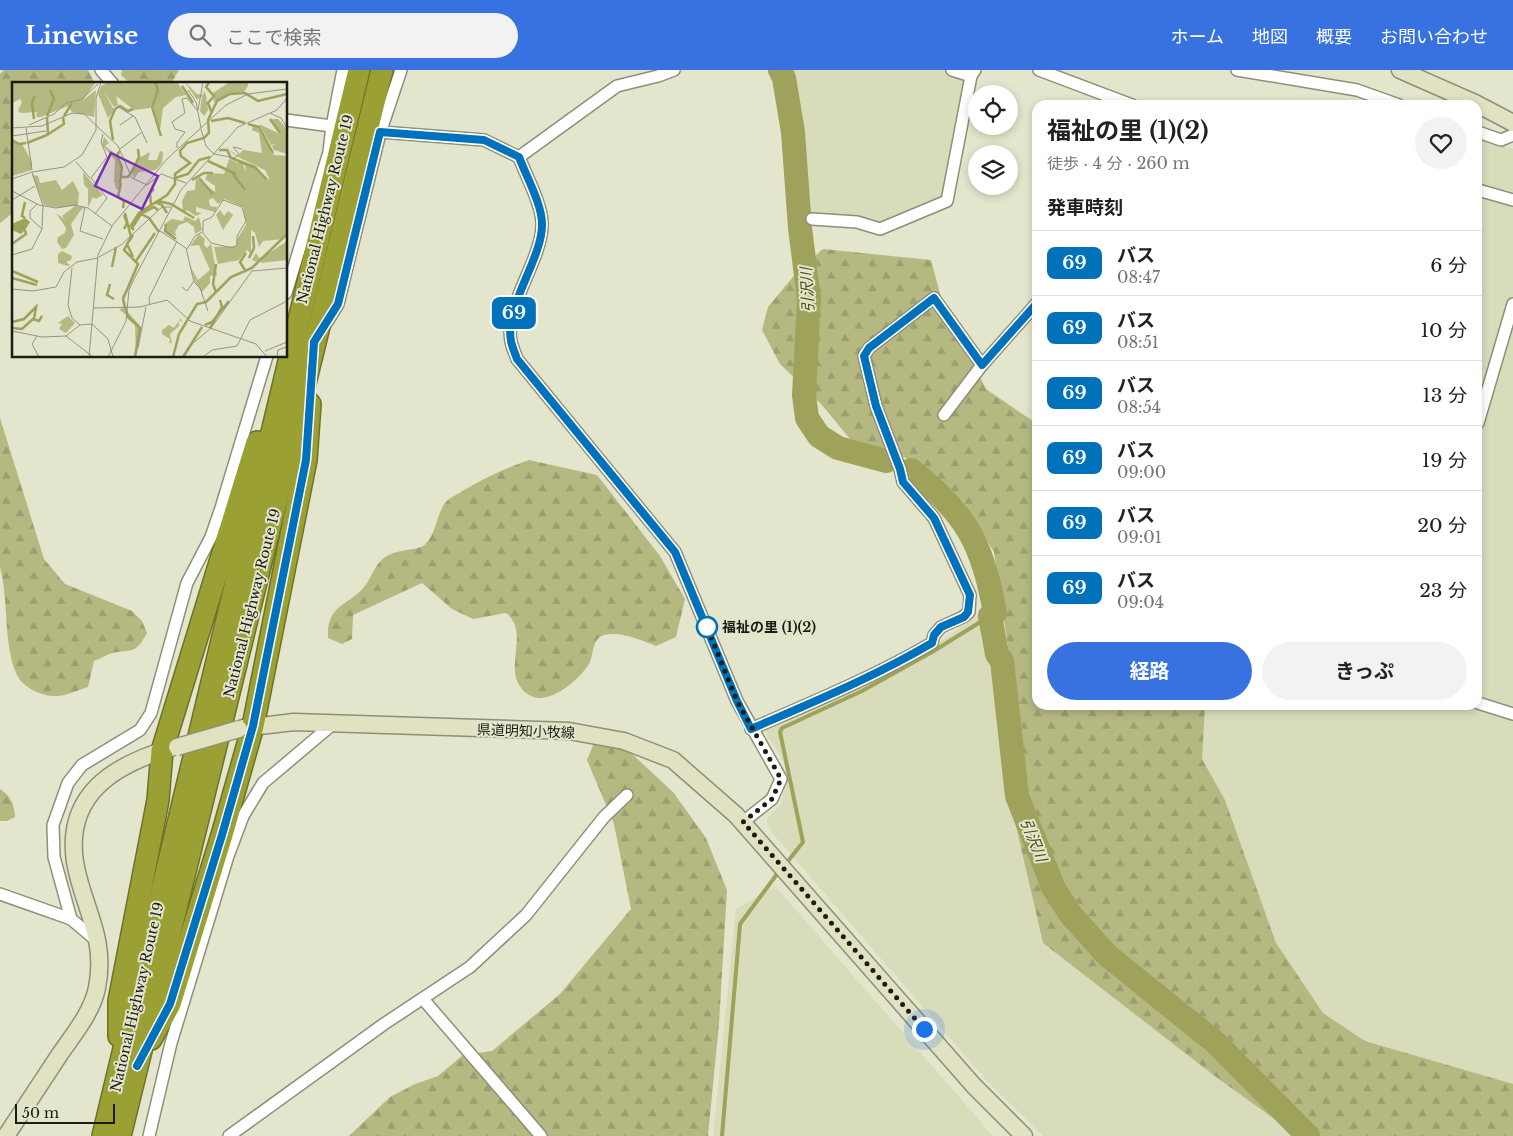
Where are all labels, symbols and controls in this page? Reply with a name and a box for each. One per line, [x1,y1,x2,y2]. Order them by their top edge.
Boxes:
search box [168,13,518,58]
text: Linewise [25,21,138,50]
icon: search [186,21,214,49]
text: ここで検索 [226,26,321,49]
text: ホーム [1171,26,1224,48]
text: 地図 [1252,26,1288,48]
text: 概要 [1316,26,1352,48]
text: お問い合わせ [1380,26,1488,48]
inset map [12,82,288,358]
map controls [968,85,1018,195]
button: locate [968,85,1018,135]
street label: National Highway Route 19 [293,113,357,305]
text: 福祉の里 (1)(2) [1047,116,1208,145]
button: heart [1415,117,1467,169]
button: layers [968,145,1018,195]
text: 徒歩 · 4 分 · 260 m [1047,153,1190,173]
text: 発車時刻 [1047,196,1123,219]
text: バス [1117,244,1155,267]
text: 69 [1062,252,1087,274]
text: 6 分 [1430,254,1467,277]
water label: 引沢川 [796,265,818,313]
text: 08:47 [1117,267,1160,287]
line badge: 69 [492,297,536,329]
text: 69 [502,302,526,324]
text: バス [1117,309,1155,332]
text: 69 [1062,317,1087,339]
text: 10 分 [1421,319,1467,342]
text: 08:51 [1117,332,1159,352]
text: バス [1117,374,1155,397]
text: 69 [1062,382,1087,404]
text: 13 分 [1422,384,1467,407]
text: 08:54 [1117,397,1161,417]
text: バス [1117,439,1155,462]
text: 69 [1062,447,1087,469]
text: 19 分 [1422,449,1467,472]
text: 09:00 [1117,462,1166,482]
text: バス [1117,504,1155,527]
street label: National Highway Route 19 [220,507,284,699]
text: 69 [1062,512,1087,534]
text: 20 分 [1417,514,1467,537]
text: 09:01 [1117,527,1162,547]
text: バス [1117,569,1155,592]
text: 69 [1062,577,1087,599]
text: 23 分 [1419,579,1467,602]
text: 09:04 [1117,592,1164,612]
marker: 福祉の里 (1)(2) [696,616,718,638]
place label: 福祉の里 (1)(2) [722,618,816,636]
button: 経路 [1047,642,1252,700]
button: きっぷ [1262,642,1467,700]
street label: 県道明知小牧線 [477,720,575,742]
water label: 引沢川 [1017,816,1052,866]
street label: National Highway Route 19 [106,900,168,1094]
your location [912,1017,937,1042]
scale bar [15,1101,115,1124]
text: 50 m [22,1104,59,1122]

